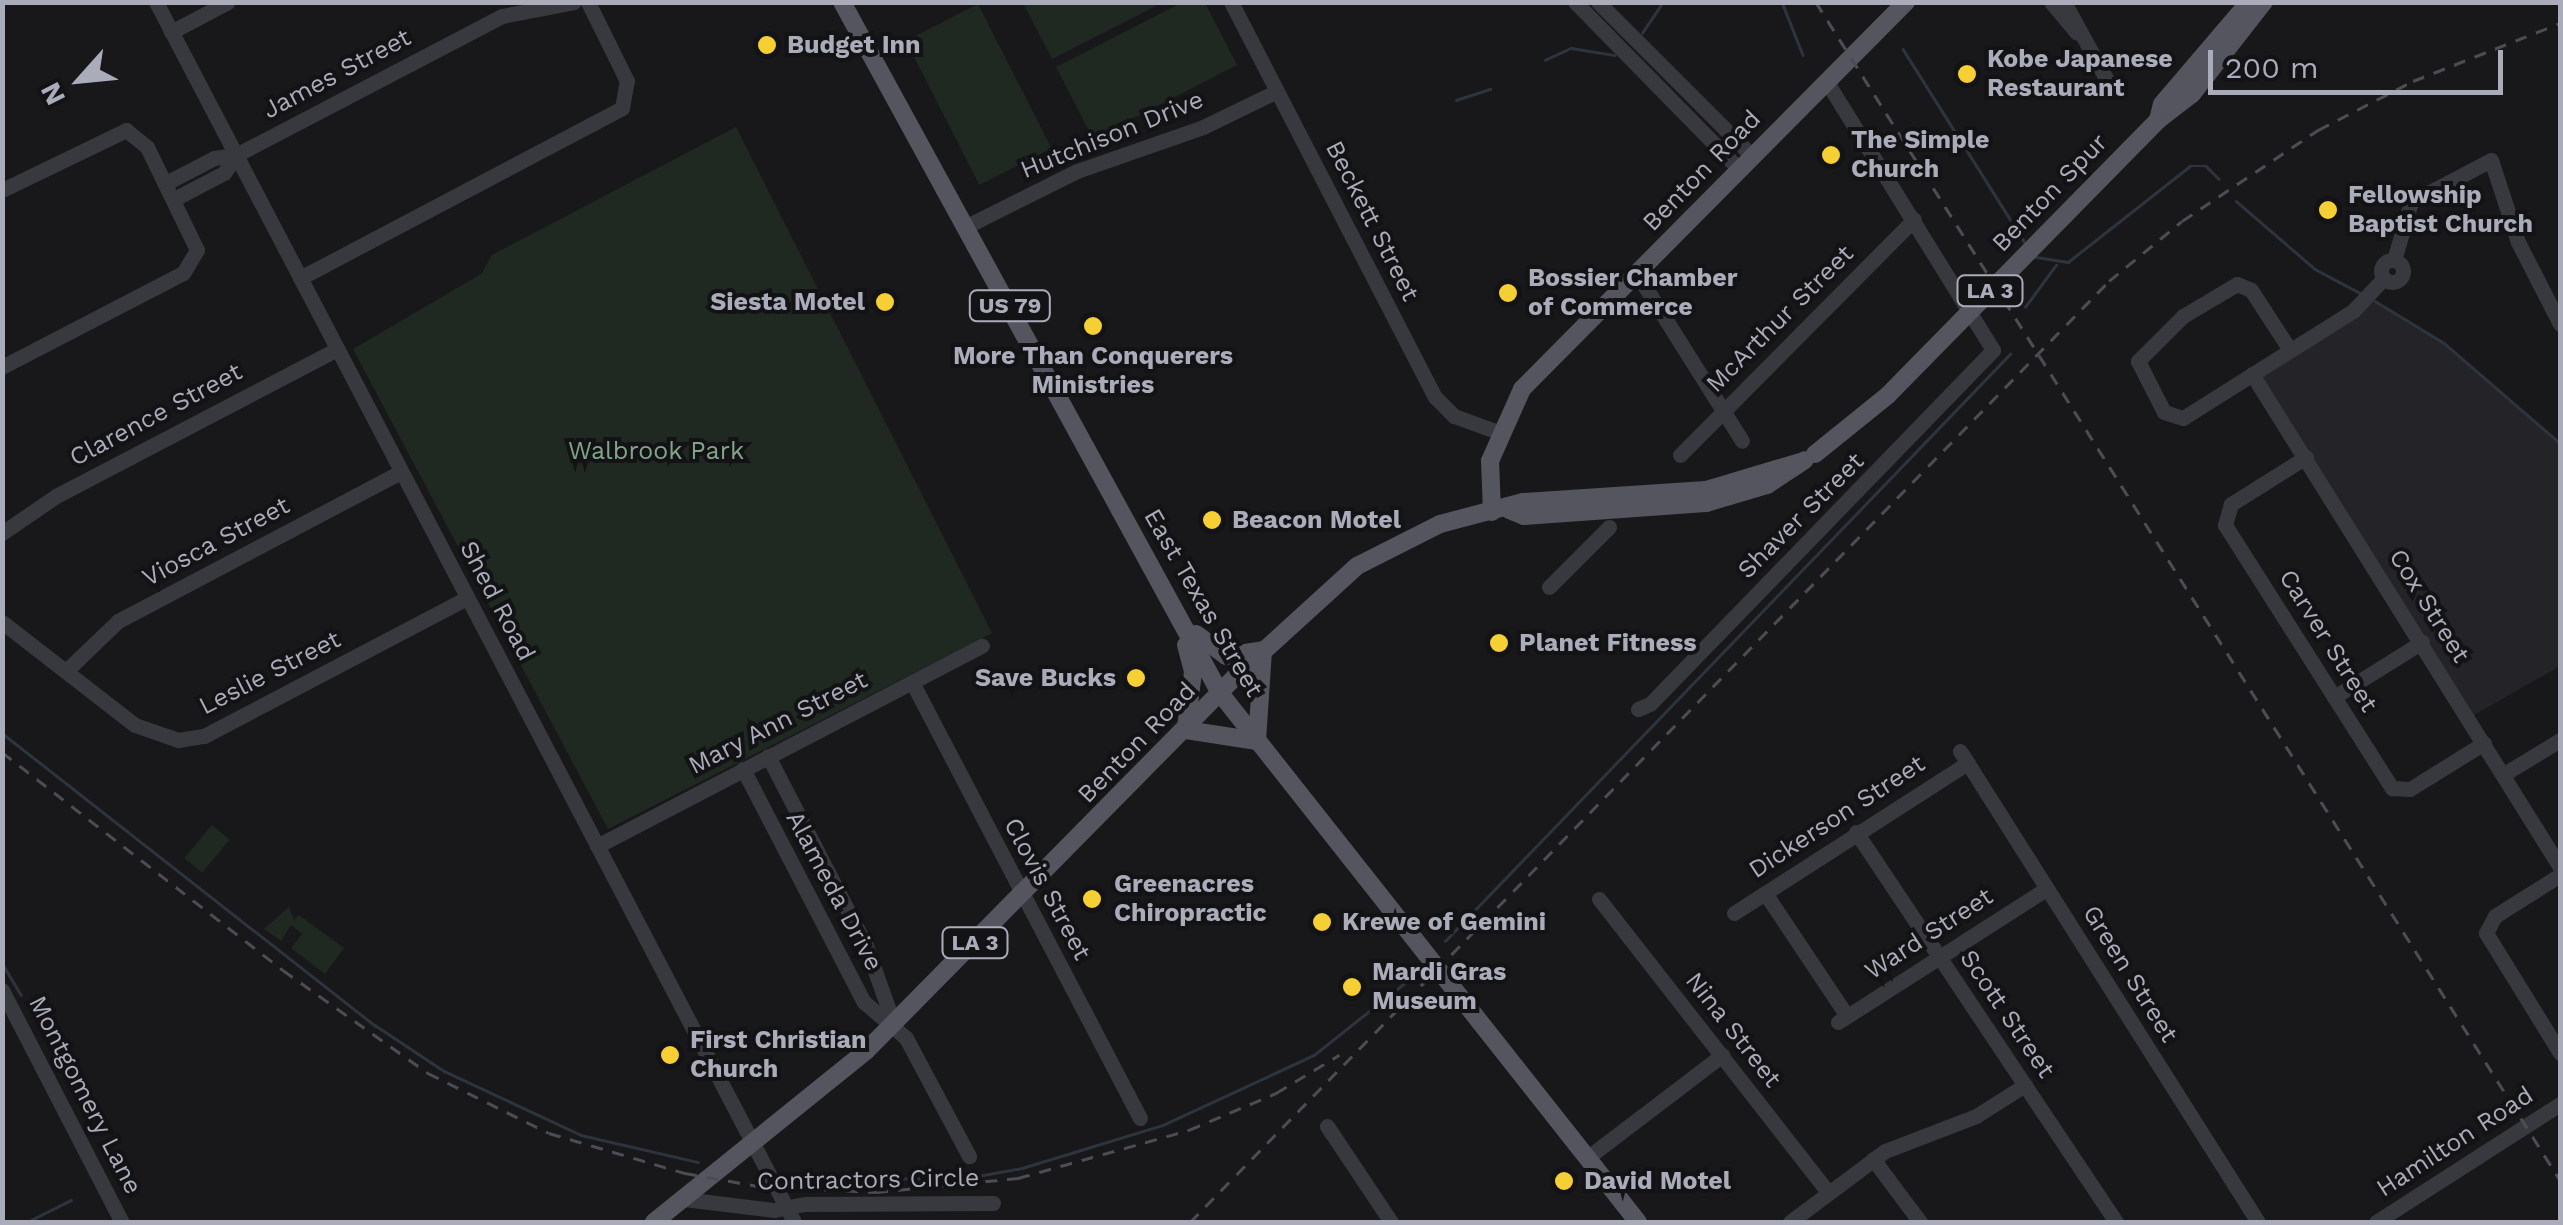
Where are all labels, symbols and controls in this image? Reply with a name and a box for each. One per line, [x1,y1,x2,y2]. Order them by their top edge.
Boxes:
street label: James Street [258,22,416,126]
north arrow [30,30,130,130]
place label: Budget Inn [787,30,921,60]
scale bar [2213,30,2508,92]
marker: Budget Inn [756,34,778,56]
place label: Kobe Japanese Restaurant [1987,45,2173,104]
text: 200 m [2225,50,2319,85]
marker: Kobe Japanese Restaurant [1956,63,1978,85]
text: N [33,77,72,111]
street label: Hutchison Drive [1016,85,1208,185]
street label: Benton Road [1637,104,1767,238]
place label: The Simple Church [1851,126,1989,185]
street label: Benton Spur [1986,128,2114,258]
street label: Beckett Street [1319,136,1425,306]
marker: The Simple Church [1820,144,1842,166]
place label: Fellowship Baptist Church [2348,181,2533,240]
marker: Fellowship Baptist Church [2317,199,2339,221]
street label: McArthur Street [1700,239,1860,399]
place label: Bossier Chamber of Commerce [1528,264,1738,323]
road number: LA 3 [1955,274,2025,308]
marker: Bossier Chamber of Commerce [1497,282,1519,304]
place label: Siesta Motel [710,287,865,317]
road number: US 79 [968,289,1052,323]
marker: Siesta Motel [874,291,896,313]
marker: More Than Conquerers Ministries [1082,315,1104,337]
place label: More Than Conquerers Ministries [953,342,1233,401]
street label: Clarence Street [65,357,247,473]
park label: Walbrook Park [568,436,744,466]
street label: Shaver Street [1731,446,1871,586]
street label: Viosca Street [137,491,295,593]
street label: East Texas Street [1137,503,1269,703]
place label: Beacon Motel [1232,505,1401,535]
marker: Beacon Motel [1201,509,1223,531]
street label: Shed Road [453,536,541,666]
street label: Cox Street [2382,543,2476,669]
street label: Carver Street [2272,564,2384,718]
street label: Leslie Street [194,625,346,721]
place label: Planet Fitness [1519,628,1697,658]
marker: Planet Fitness [1488,632,1510,654]
place label: Save Bucks [975,663,1116,693]
street label: Mary Ann Street [683,665,873,781]
marker: Save Bucks [1125,667,1147,689]
street label: Benton Road [1072,676,1202,810]
street label: Dickerson Street [1743,749,1931,885]
street label: Alameda Drive [779,806,889,976]
street label: Clovis Street [997,813,1097,965]
place label: Greenacres Chiropractic [1114,870,1267,929]
street label: Ward Street [1859,882,1999,986]
marker: Greenacres Chiropractic [1079,886,1105,912]
street label: Green Street [2076,900,2184,1048]
place label: Krewe of Gemini [1342,907,1546,937]
marker: Krewe of Gemini [1311,911,1333,933]
road number: LA 3 [940,926,1010,960]
street label: Scott Street [1953,944,2061,1084]
place label: Mardi Gras Museum [1372,958,1506,1017]
street label: Nina Street [1679,966,1787,1094]
marker: Mardi Gras Museum [1341,976,1363,998]
street label: Montgomery Lane [22,991,148,1199]
place label: First Christian Church [690,1026,867,1085]
marker: First Christian Church [659,1044,681,1066]
street label: Hamilton Road [2371,1080,2539,1204]
street label: Contractors Circle [757,1163,979,1197]
place label: David Motel [1584,1166,1731,1196]
marker: David Motel [1553,1170,1575,1192]

